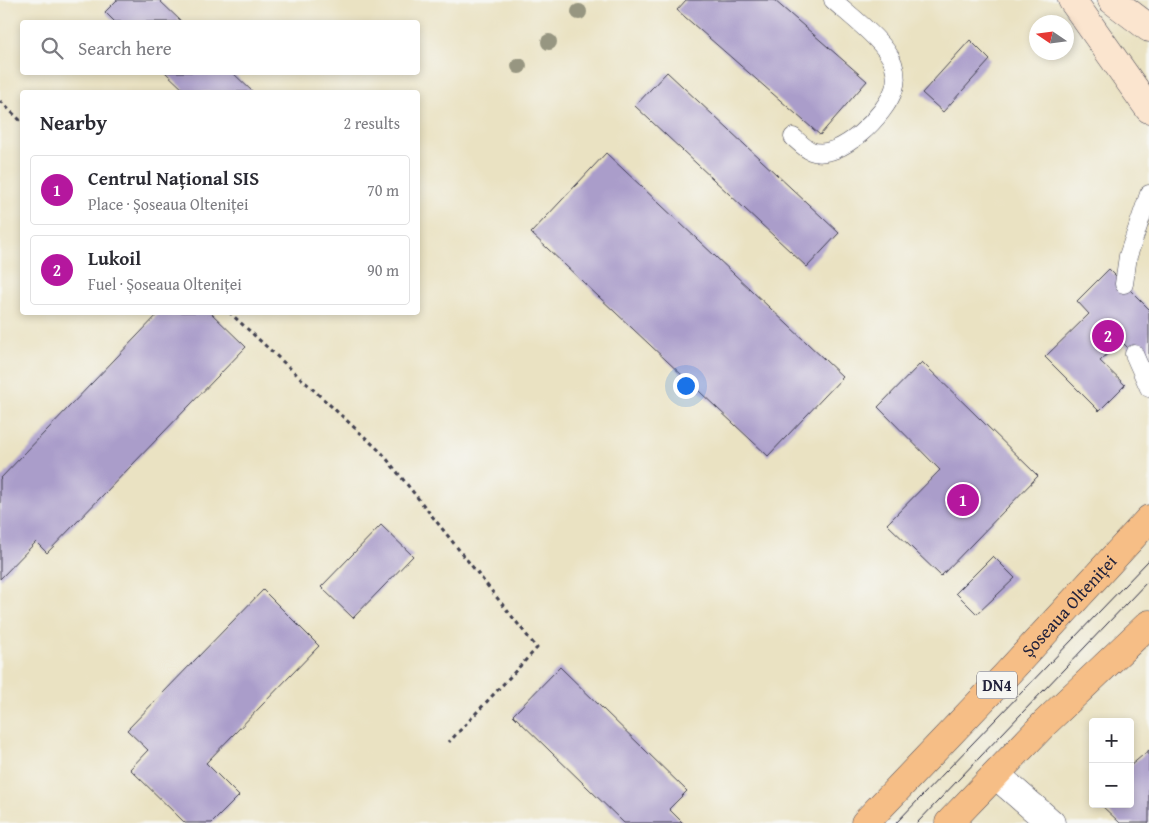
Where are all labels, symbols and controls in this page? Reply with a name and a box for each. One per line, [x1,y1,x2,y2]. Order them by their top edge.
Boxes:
north arrow [1029,15,1074,60]
search box [20,20,420,75]
icon: search [38,34,66,62]
text: Search here [78,34,172,62]
text: Nearby [40,107,107,138]
text: 2 results [343,111,400,135]
text: Centrul Național SIS [88,164,259,192]
text: 1 [53,178,61,202]
text: 70 m [367,178,399,202]
text: Place · Șoseaua Olteniței [88,192,249,216]
text: Lukoil [88,244,141,272]
text: 2 [53,258,61,282]
text: 90 m [367,258,399,282]
text: Fuel · Șoseaua Olteniței [88,272,242,296]
pin: 2 [1092,317,1124,355]
your location [673,373,699,399]
pin: 1 [947,481,979,519]
street label: Șoseaua Olteniței [1015,549,1123,663]
road number: DN4 [977,672,1017,698]
map controls [1089,718,1134,808]
button: + [1089,718,1134,763]
button: − [1089,763,1134,808]

